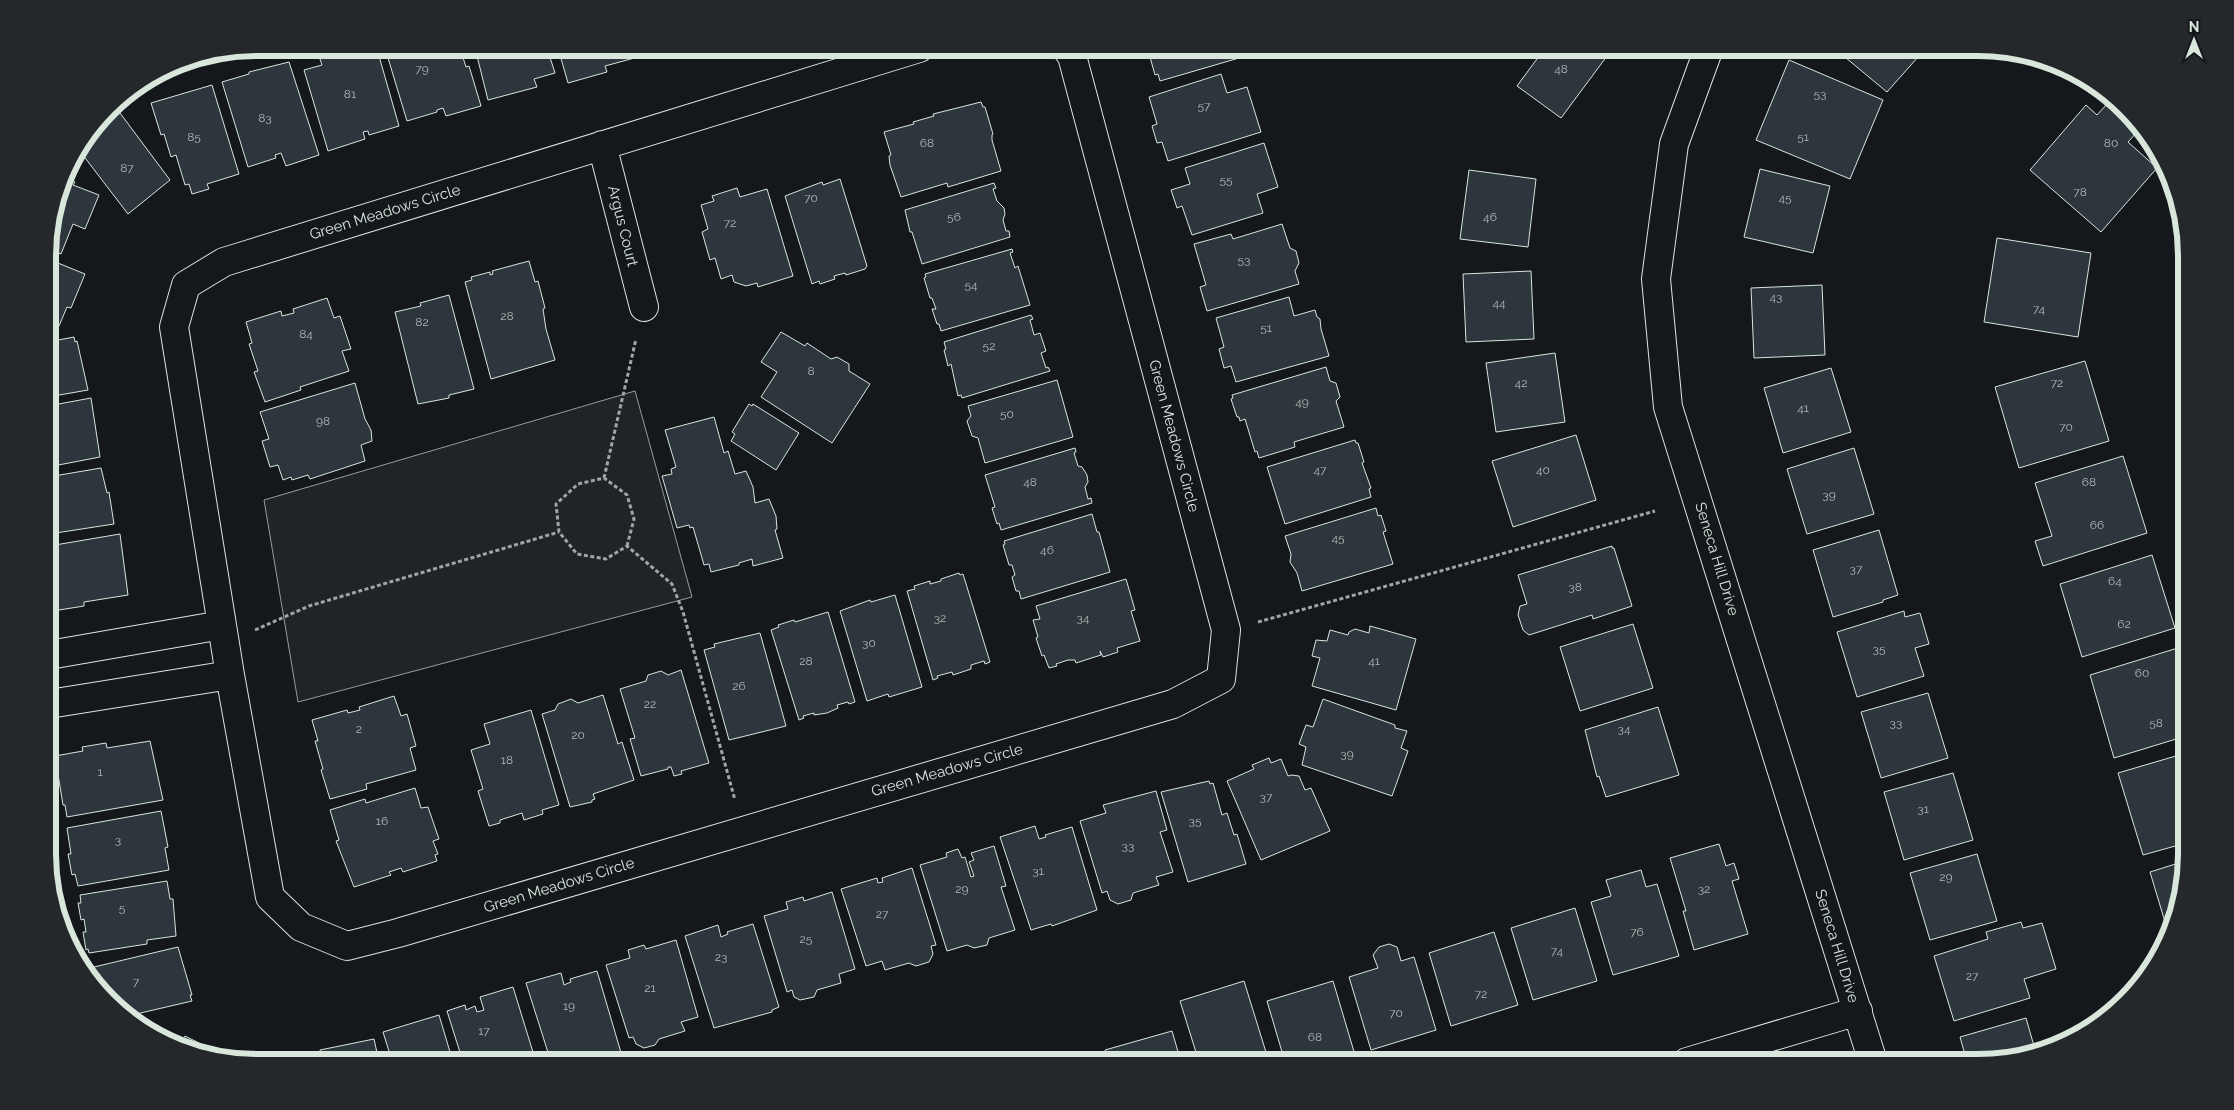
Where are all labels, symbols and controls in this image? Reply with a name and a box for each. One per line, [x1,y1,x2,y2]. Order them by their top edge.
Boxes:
north arrow [2169,15,2219,65]
text: N [2189,19,2199,35]
house number: 79 [415,62,429,76]
house number: 48 [1554,62,1568,76]
house number: 81 [344,87,356,101]
house number: 53 [1814,87,1826,101]
house number: 57 [1198,99,1211,113]
house number: 83 [258,111,272,125]
house number: 85 [187,130,201,144]
house number: 51 [1797,130,1809,144]
house number: 68 [920,136,934,150]
house number: 80 [2104,136,2118,150]
house number: 87 [120,161,134,175]
house number: 55 [1219,173,1233,187]
street label: Green Meadows Circle [307,180,463,244]
street label: Argus Court [604,184,642,268]
house number: 78 [2073,185,2087,199]
house number: 70 [804,191,818,205]
house number: 45 [1778,191,1792,205]
house number: 56 [947,210,961,224]
house number: 46 [1483,210,1497,224]
house number: 72 [724,216,736,230]
house number: 53 [1238,253,1250,267]
house number: 54 [964,278,978,292]
house number: 43 [1770,290,1782,304]
house number: 44 [1492,296,1506,310]
house number: 74 [2033,302,2046,316]
house number: 28 [500,309,514,323]
house number: 82 [415,315,429,329]
house number: 51 [1260,321,1272,335]
house number: 84 [299,327,313,341]
house number: 52 [983,339,995,353]
street label: Green Meadows Circle [1145,358,1203,514]
house number: 8 [807,364,815,378]
house number: 42 [1515,376,1527,390]
house number: 72 [2051,376,2063,390]
house number: 49 [1295,395,1309,409]
house number: 41 [1797,401,1809,415]
house number: 50 [1000,407,1014,421]
house number: 98 [316,414,330,428]
house number: 70 [2059,420,2073,434]
house number: 47 [1314,463,1327,477]
house number: 40 [1536,463,1550,477]
house number: 48 [1023,475,1037,489]
house number: 68 [2082,475,2096,489]
house number: 39 [1822,488,1836,502]
street label: Seneca Hill Drive [1691,500,1743,618]
house number: 66 [2090,518,2104,532]
house number: 45 [1331,531,1345,545]
house number: 46 [1040,543,1054,557]
house number: 37 [1850,562,1863,576]
house number: 64 [2108,574,2122,588]
house number: 38 [1568,580,1582,594]
house number: 32 [934,611,946,625]
house number: 34 [1077,611,1090,625]
house number: 62 [2117,617,2131,631]
house number: 30 [862,636,876,650]
house number: 35 [1873,642,1886,656]
house number: 28 [799,654,813,668]
house number: 41 [1368,654,1380,668]
house number: 60 [2135,666,2149,680]
house number: 26 [732,679,746,693]
house number: 22 [644,697,656,711]
house number: 33 [1890,716,1902,730]
house number: 58 [2149,716,2163,730]
house number: 2 [356,722,362,736]
house number: 34 [1618,722,1631,736]
house number: 20 [571,728,585,742]
street label: Green Meadows Circle [869,740,1025,800]
house number: 39 [1340,747,1354,761]
house number: 18 [501,753,513,767]
house number: 1 [97,765,103,779]
house number: 37 [1260,790,1273,804]
house number: 31 [1917,802,1929,816]
house number: 16 [376,814,388,828]
house number: 35 [1189,814,1202,828]
house number: 3 [115,833,121,847]
house number: 33 [1122,839,1134,853]
street label: Green Meadows Circle [481,853,637,917]
house number: 31 [1032,864,1044,878]
house number: 29 [1939,870,1953,884]
house number: 29 [955,882,969,896]
house number: 32 [1698,882,1710,896]
street label: Seneca Hill Drive [1811,887,1863,1005]
house number: 5 [119,901,126,915]
house number: 27 [876,907,889,921]
house number: 76 [1630,925,1644,939]
house number: 25 [800,932,813,946]
house number: 74 [1551,944,1564,958]
house number: 23 [715,950,727,964]
house number: 27 [1966,969,1979,983]
house number: 7 [133,975,140,989]
house number: 21 [644,981,656,995]
house number: 72 [1475,987,1487,1001]
house number: 19 [563,999,575,1013]
house number: 70 [1389,1006,1403,1020]
house number: 17 [478,1024,490,1038]
house number: 68 [1308,1030,1322,1044]

